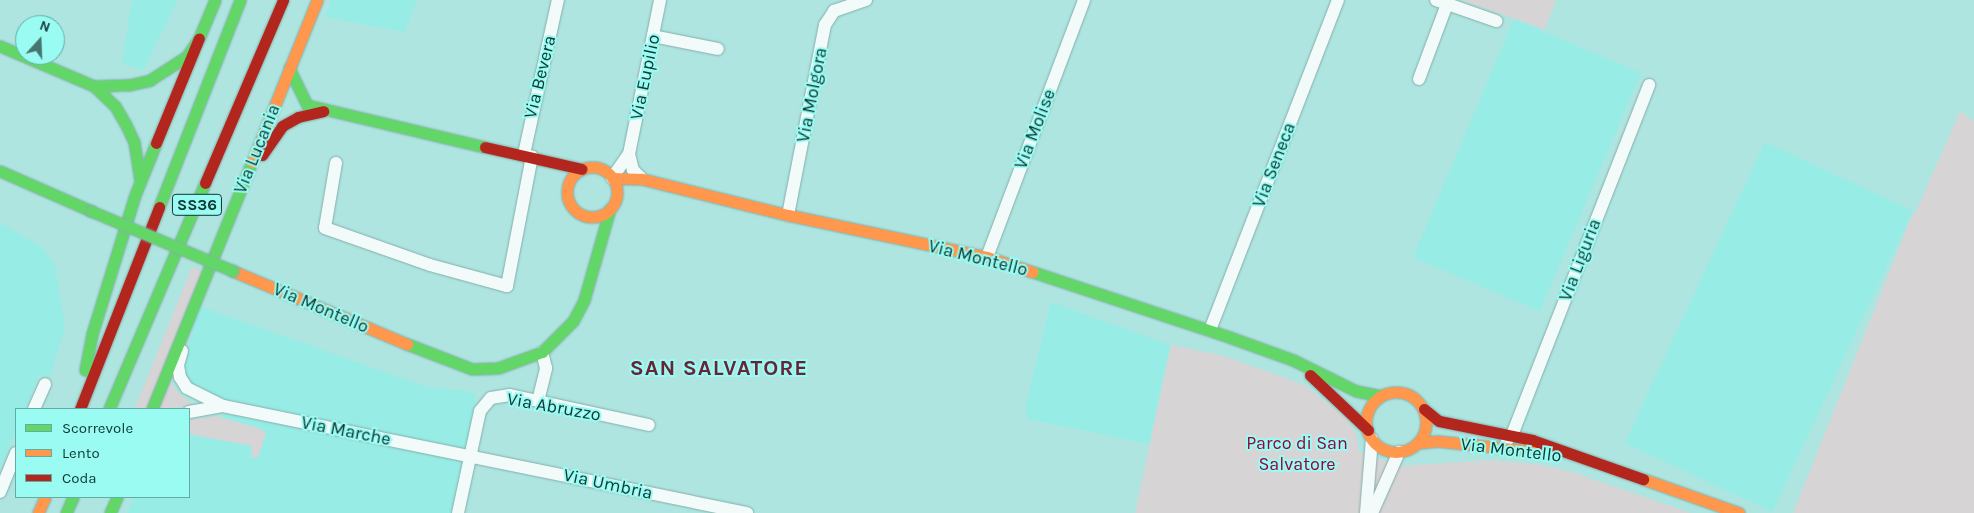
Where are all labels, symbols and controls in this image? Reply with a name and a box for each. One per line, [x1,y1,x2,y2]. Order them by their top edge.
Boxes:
north arrow [15,15,65,65]
text: N [37,17,53,36]
street label: Via Eupilio [625,32,665,122]
street label: Via Bevera [519,33,561,121]
street label: Via Molgora [792,46,832,144]
street label: Via Molise [1010,86,1060,172]
street label: Via Lucania [229,101,285,197]
street label: Via Seneca [1248,120,1300,210]
road number: SS36 [171,192,223,218]
street label: Via Liguria [1554,216,1606,304]
street label: Via Montello [926,235,1030,281]
street label: Via Montello [270,278,372,338]
district label: SAN SALVATORE [628,356,810,382]
street label: Via Abruzzo [505,388,603,426]
legend [15,408,190,498]
street label: Via Marche [299,412,393,450]
text: Scorrevole [62,419,133,437]
park label: Parco di San Salvatore [1246,433,1348,476]
street label: Via Montello [1459,433,1563,467]
text: Lento [62,444,100,462]
street label: Via Umbria [561,464,655,504]
text: Coda [62,469,97,487]

